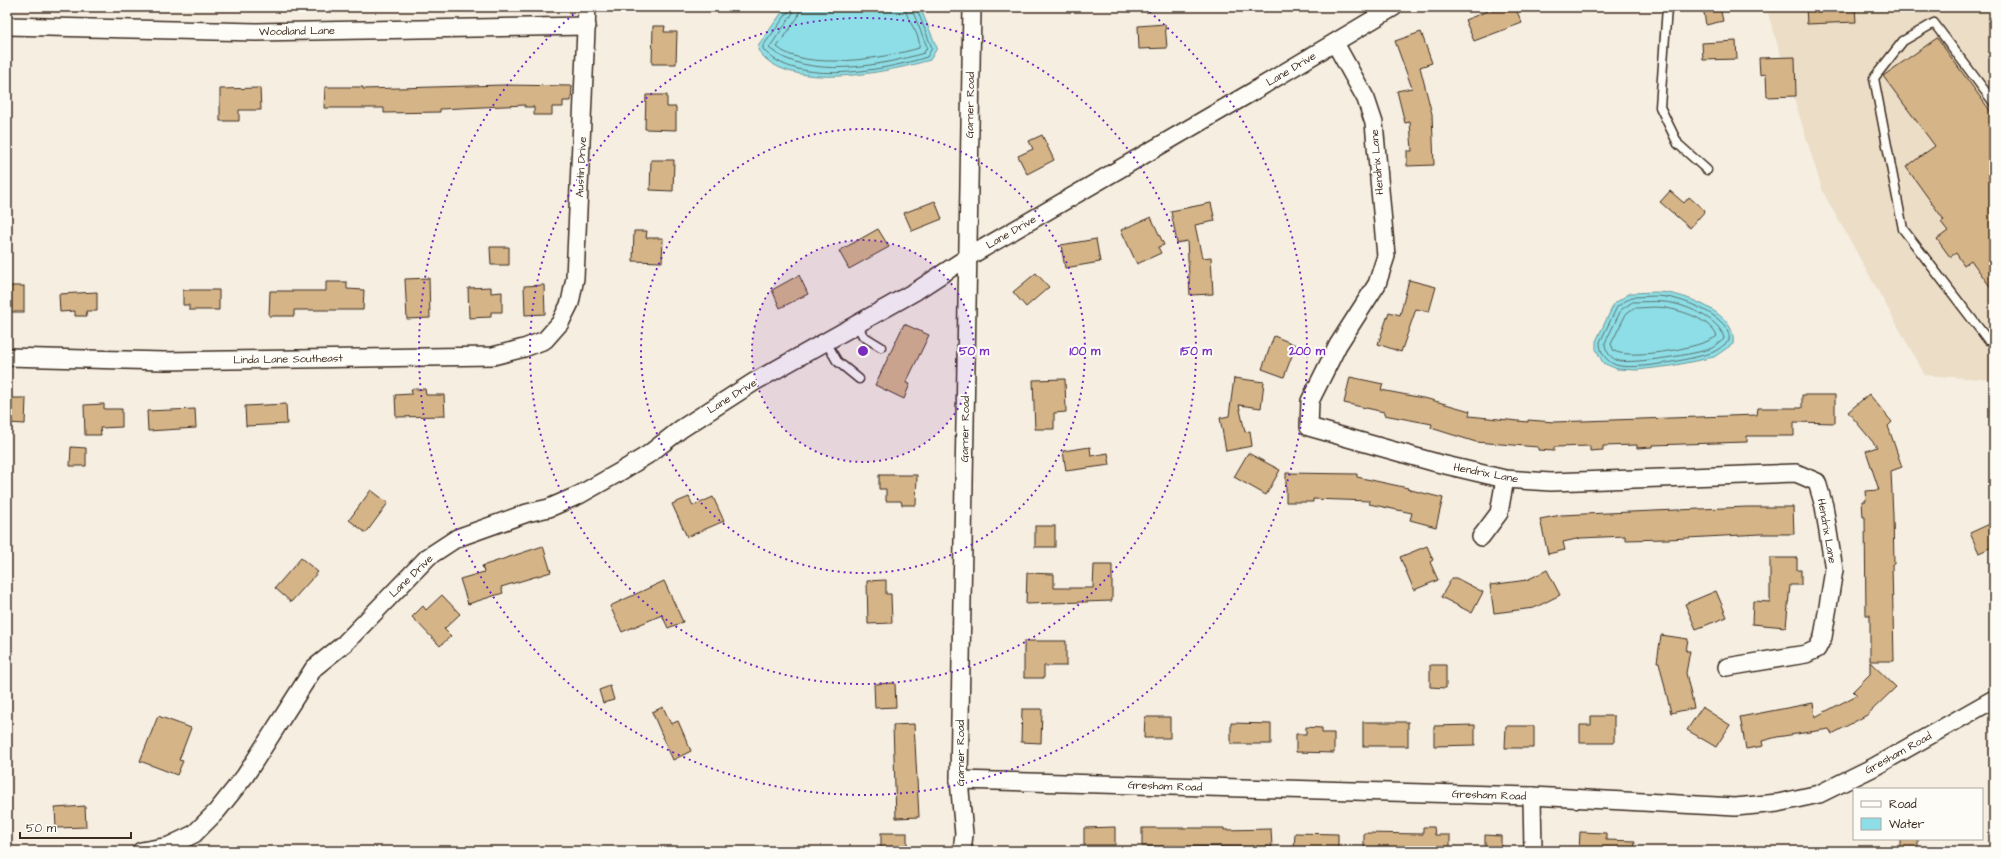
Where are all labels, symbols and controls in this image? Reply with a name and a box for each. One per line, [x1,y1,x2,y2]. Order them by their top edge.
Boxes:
street label: Woodland Lane [259,23,335,39]
street label: Lane Drive [1263,48,1319,90]
street label: Garner Road [962,71,978,138]
street label: Hendrix Lane [1367,129,1387,195]
street label: Austin Drive [572,136,590,198]
street label: Lane Drive [983,212,1039,252]
text: 50 m [959,343,990,360]
text: 100 m [1070,343,1101,360]
text: 150 m [1180,343,1213,360]
text: 200 m [1288,343,1326,360]
centre of rings [856,344,870,358]
street label: Linda Lane Southeast [233,351,344,367]
street label: Lane Drive [704,375,760,417]
street label: Garner Road [957,395,973,462]
street label: Hendrix Lane [1452,459,1520,487]
street label: Hendrix Lane [1814,497,1840,565]
street label: Lane Drive [386,551,436,601]
street label: Garner Road [953,719,968,786]
street label: Gresham Road [1862,728,1934,778]
street label: Gresham Road [1128,777,1203,795]
street label: Gresham Road [1452,786,1527,804]
legend [1853,788,1983,840]
text: Road [1889,796,1917,813]
scale bar [20,814,131,840]
text: Water [1889,816,1925,833]
text: 50 m [26,820,57,837]

